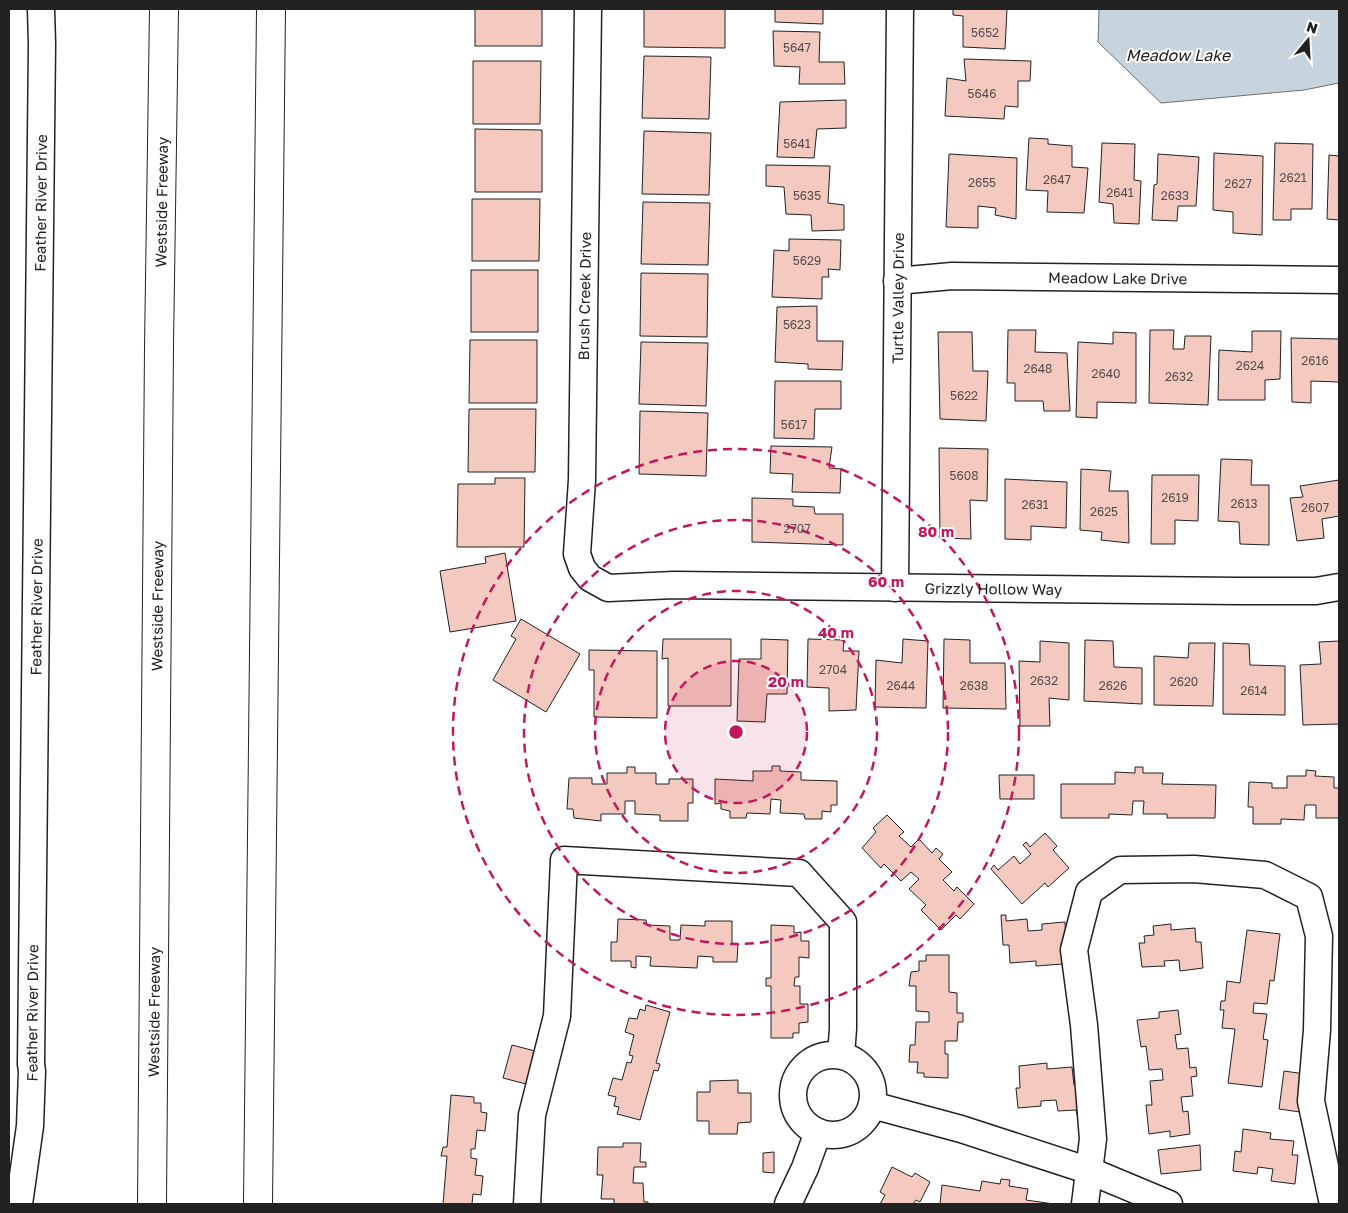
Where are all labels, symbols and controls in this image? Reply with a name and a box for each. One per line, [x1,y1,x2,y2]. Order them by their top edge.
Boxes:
north arrow [1283,15,1333,65]
text: N [1304,17,1320,37]
house number: 5652 [971,25,999,40]
house number: 5647 [783,40,811,55]
water label: Meadow Lake [1126,45,1232,65]
house number: 5646 [968,86,996,101]
street label: Feather River Drive [31,134,50,272]
street label: Westside Freeway [151,136,171,267]
house number: 5641 [783,136,811,151]
house number: 2621 [1279,170,1307,185]
house number: 2647 [1043,172,1071,187]
house number: 2655 [968,175,996,190]
house number: 2627 [1224,176,1252,191]
house number: 2641 [1106,185,1134,200]
house number: 5635 [793,188,821,203]
house number: 2633 [1161,188,1189,203]
street label: Brush Creek Drive [574,231,594,360]
street label: Turtle Valley Drive [888,232,907,364]
house number: 5629 [793,253,821,268]
street label: Meadow Lake Drive [1048,268,1188,287]
house number: 5623 [783,317,811,332]
house number: 2616 [1301,353,1329,368]
house number: 2624 [1236,358,1264,373]
house number: 2648 [1024,361,1052,376]
house number: 2640 [1092,366,1120,381]
house number: 2632 [1165,369,1193,384]
house number: 5622 [950,388,978,403]
house number: 5617 [781,417,807,432]
house number: 5608 [950,468,978,483]
house number: 2619 [1161,490,1189,505]
house number: 2613 [1230,496,1258,511]
house number: 2631 [1021,497,1049,512]
house number: 2607 [1301,500,1329,515]
house number: 2625 [1090,504,1118,519]
house number: 2707 [783,521,811,536]
text: 80 m [918,522,954,540]
street label: Feather River Drive [26,538,46,676]
street label: Westside Freeway [147,540,166,671]
text: 60 m [868,572,904,590]
street label: Grizzly Hollow Way [924,579,1063,598]
text: 40 m [818,623,854,641]
house number: 2704 [819,662,847,677]
text: 20 m [768,672,804,690]
house number: 2632 [1030,673,1058,688]
house number: 2620 [1170,674,1198,689]
house number: 2644 [887,678,915,693]
house number: 2638 [960,678,988,693]
house number: 2626 [1099,678,1127,693]
house number: 2614 [1240,683,1268,698]
centre of rings [727,723,745,741]
street label: Feather River Drive [22,944,41,1082]
street label: Westside Freeway [144,946,163,1077]

